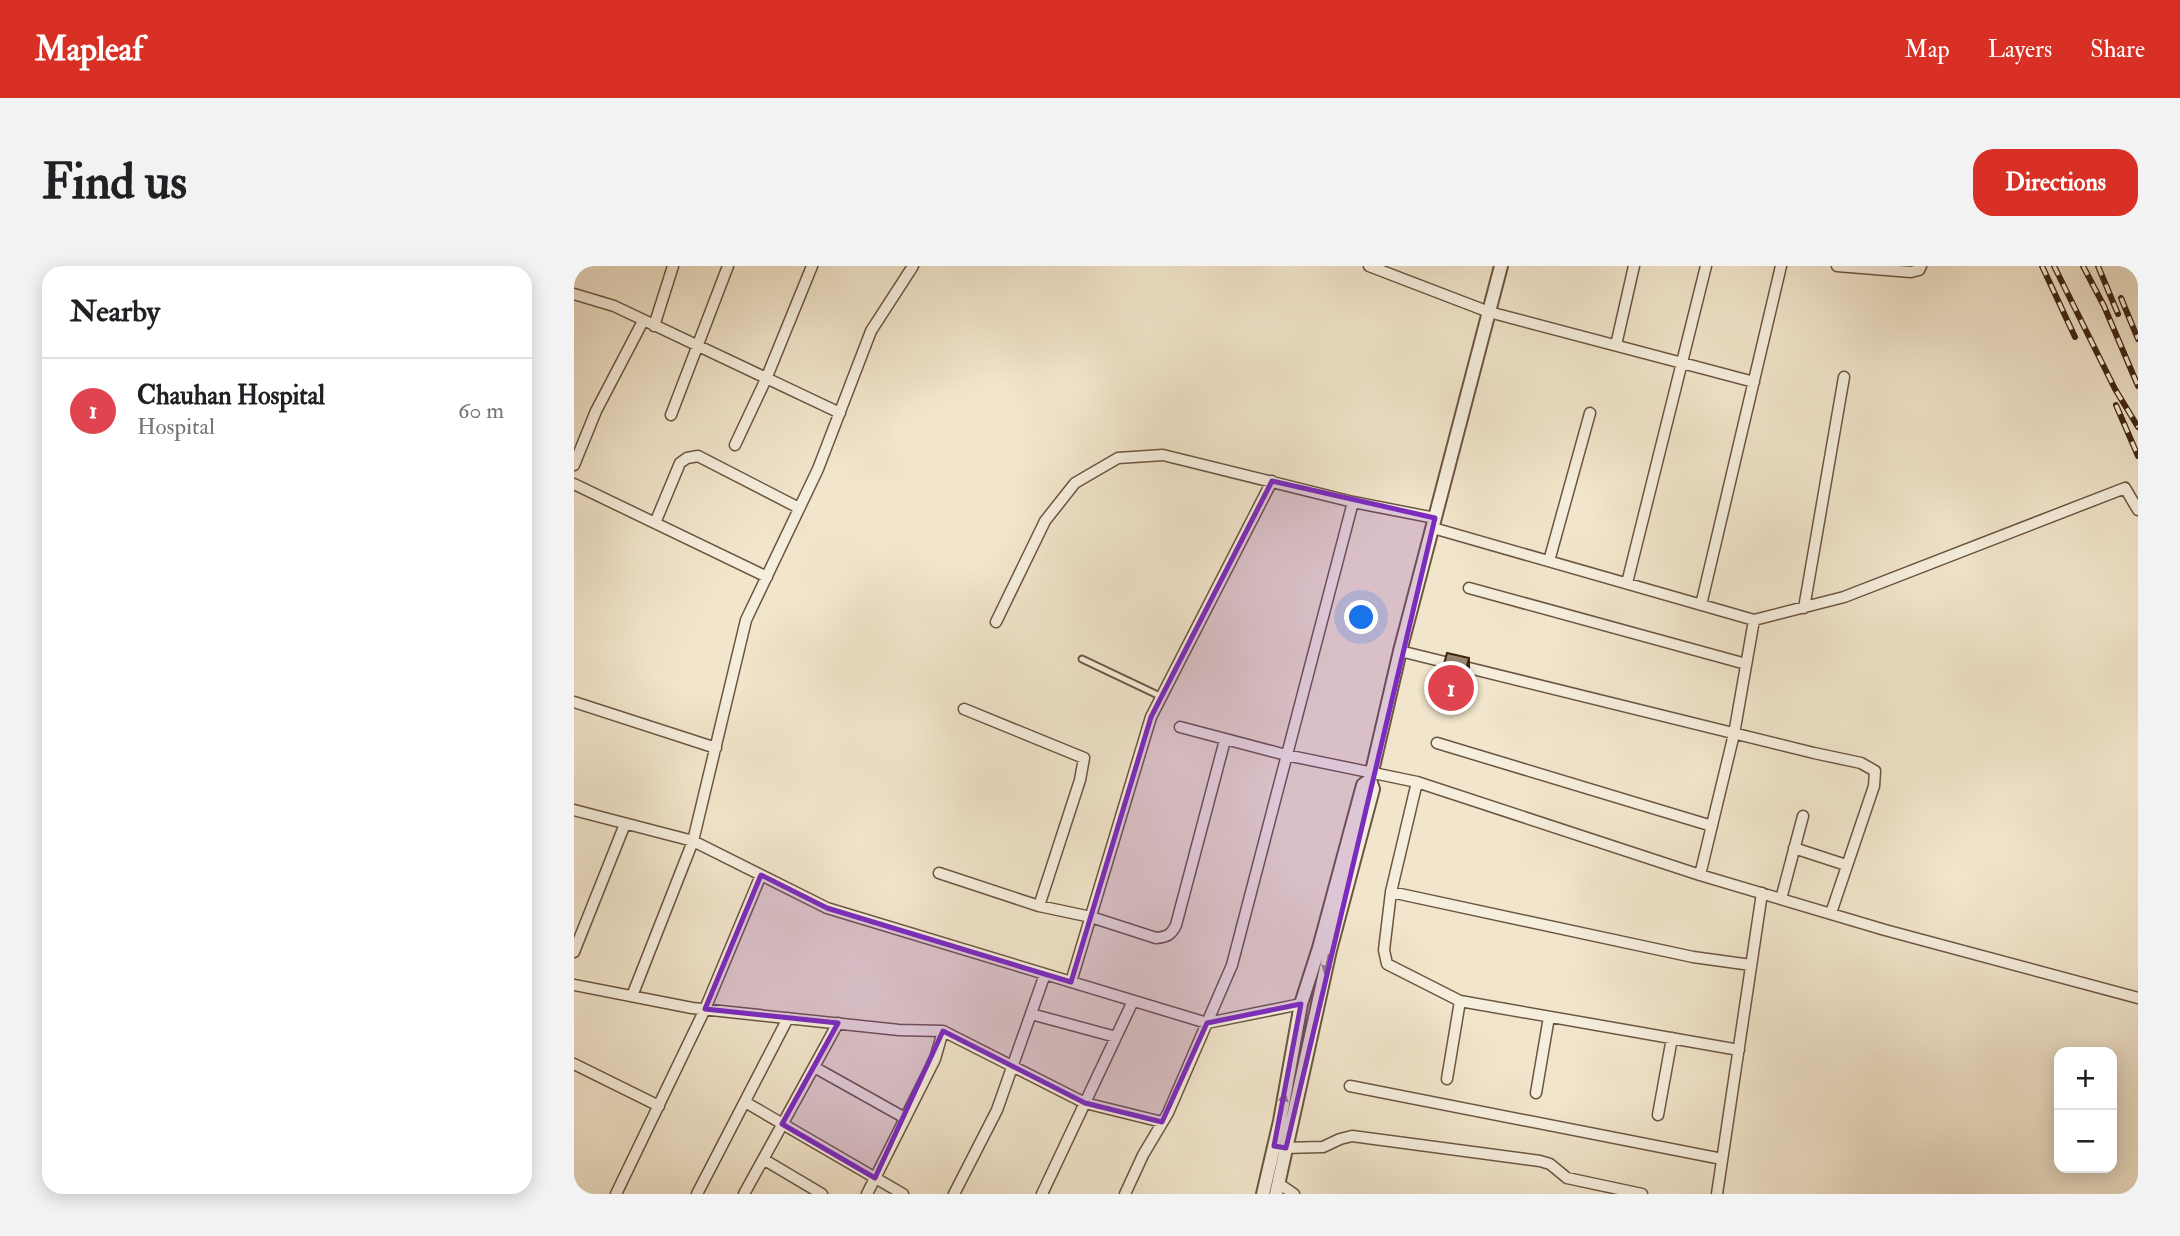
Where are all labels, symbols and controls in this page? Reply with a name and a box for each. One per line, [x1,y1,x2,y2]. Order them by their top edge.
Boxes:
text: Mapleaf [35,29,143,70]
text: Map [1905,34,1950,65]
text: Layers [1988,34,2052,65]
text: Share [2090,34,2145,65]
button: Directions [1973,149,2138,216]
text: Find us [42,152,187,213]
text: Nearby [70,293,160,330]
text: Chauhan Hospital [137,380,325,412]
text: 1 [89,396,97,425]
text: 60 m [458,396,504,425]
text: Hospital [137,412,215,441]
your location [1344,600,1378,634]
pin: 1 [1428,662,1474,714]
one-way arrow [1321,953,1332,975]
map controls [2054,1047,2117,1173]
button: + [2054,1047,2117,1110]
one-way arrow [1278,1092,1289,1114]
button: − [2054,1110,2117,1173]

